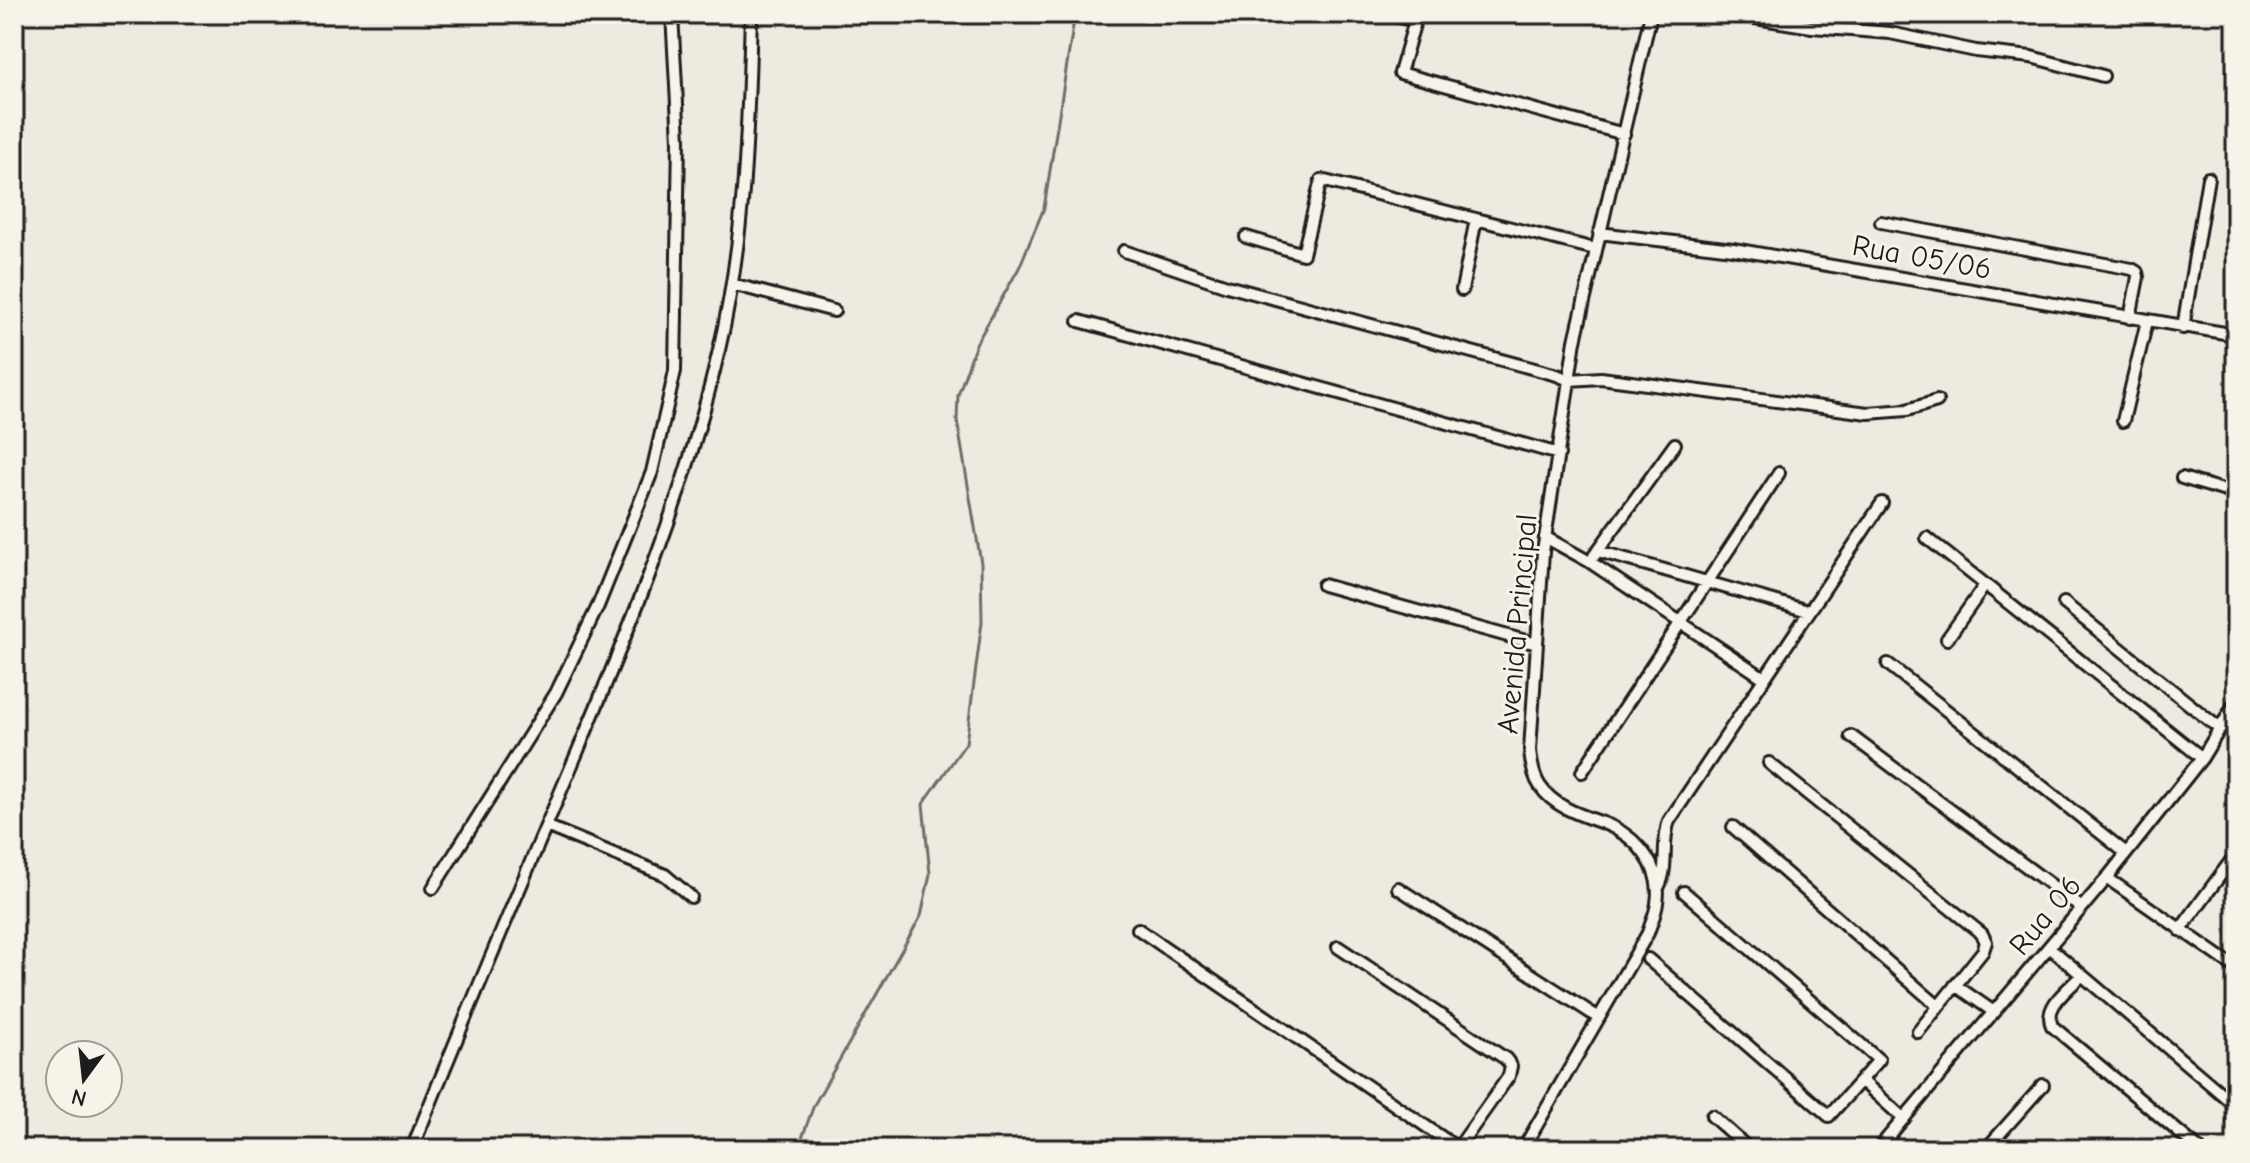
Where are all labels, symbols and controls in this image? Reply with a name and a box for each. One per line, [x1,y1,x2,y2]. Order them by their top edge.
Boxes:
street label: Rua 05/06 [1850,228,1994,287]
street label: Avenida Principal [1490,513,1545,735]
street label: Rua 06 [2002,868,2089,962]
north arrow [44,1039,124,1119]
text: N [69,1083,89,1112]

